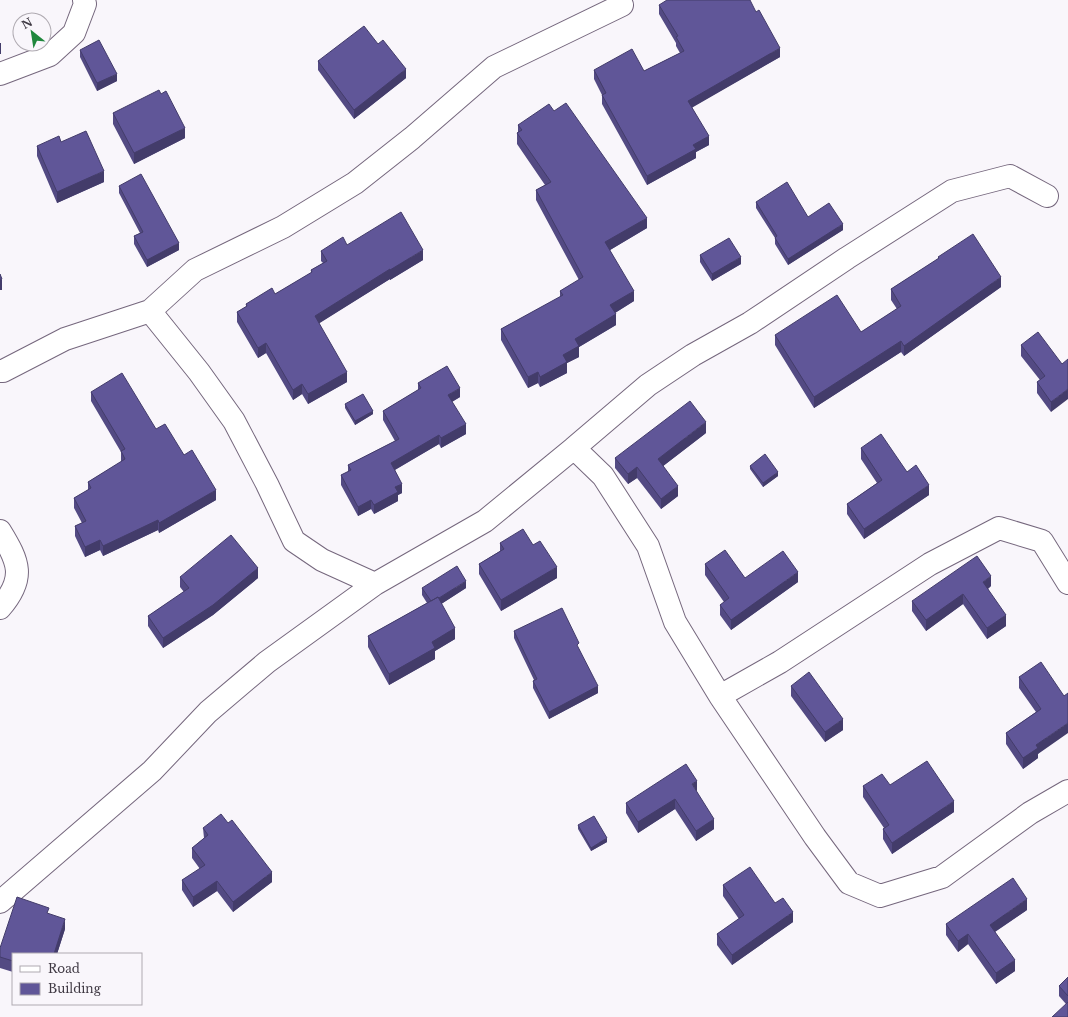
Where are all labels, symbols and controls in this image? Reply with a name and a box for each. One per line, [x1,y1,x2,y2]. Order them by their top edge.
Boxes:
north arrow [12,12,52,52]
text: N [19,14,36,32]
legend [12,953,142,1005]
text: Road [48,961,80,976]
text: Building [48,981,102,996]

